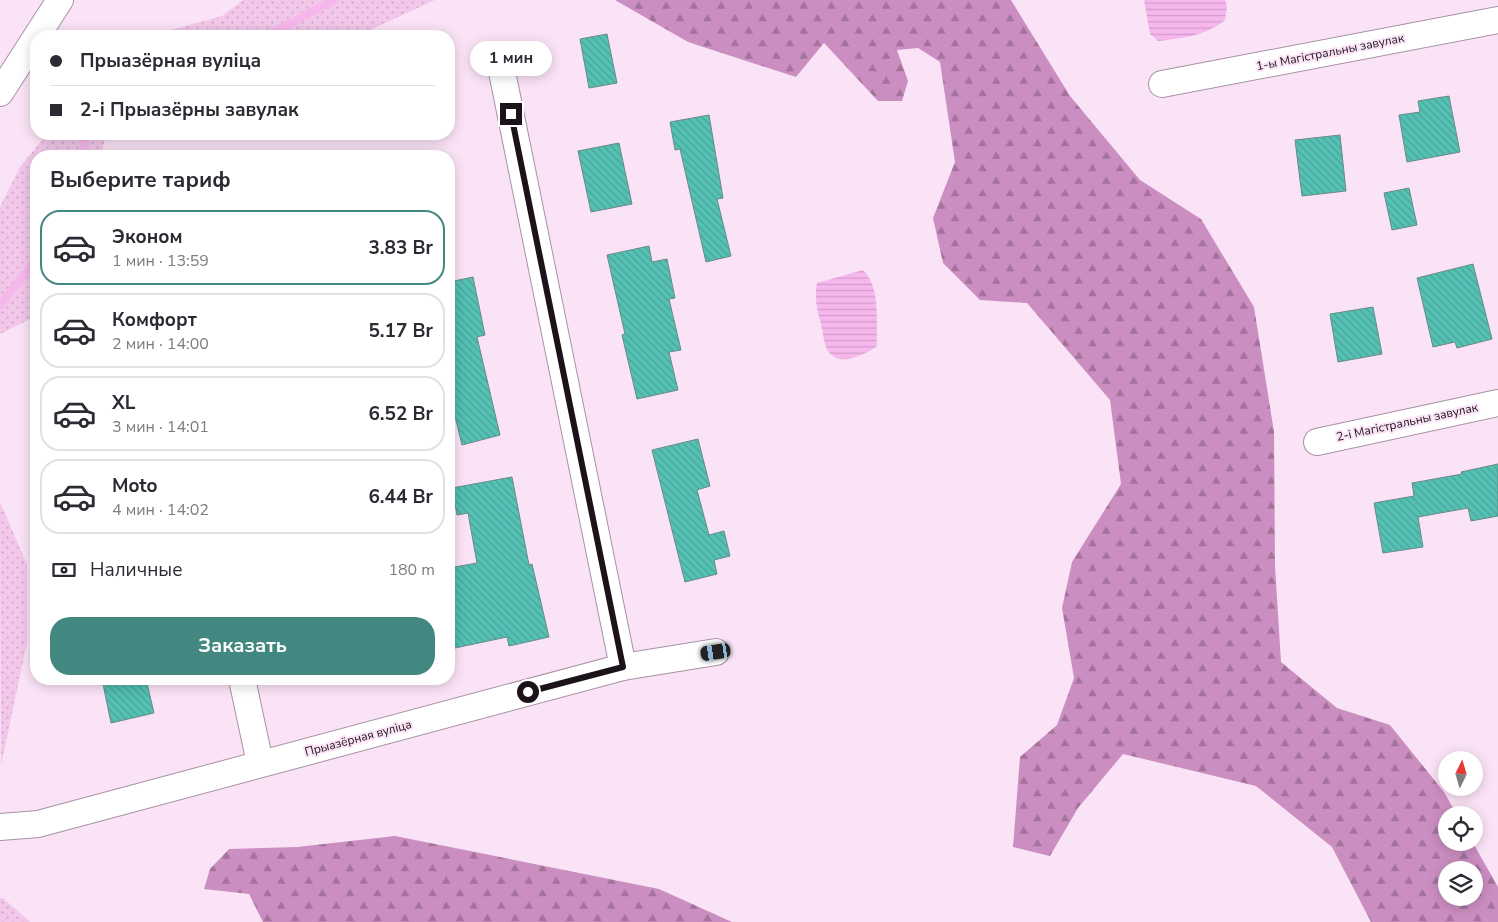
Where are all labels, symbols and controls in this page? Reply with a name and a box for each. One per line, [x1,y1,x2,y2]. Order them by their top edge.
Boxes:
street label: 1-ы Магістральны завулак [1255,30,1406,74]
callout: 1 мин [470,42,552,76]
text: 1 мин [489,47,533,69]
text: Прыазёрная вуліца [80,48,261,74]
text: 2-і Прыазёрны завулак [80,97,299,123]
route end [500,103,522,125]
text: Выберите тариф [50,165,231,195]
text: Эконом [112,224,183,250]
icon: car [52,225,97,270]
text: 3.83 Br [368,235,433,261]
text: 1 мин · 13:59 [112,250,209,272]
text: Комфорт [112,307,197,333]
icon: car [52,308,97,353]
text: 5.17 Br [368,318,433,344]
text: 2 мин · 14:00 [112,333,209,355]
text: XL [112,390,135,416]
icon: car [52,391,97,436]
street label: 2-і Магістральны завулак [1335,399,1480,445]
text: 6.52 Br [368,401,433,427]
text: 3 мин · 14:01 [112,416,209,438]
text: Moto [112,473,158,499]
icon: car [52,474,97,519]
text: 6.44 Br [368,484,433,510]
text: 4 мин · 14:02 [112,499,209,521]
icon: cash [50,556,78,584]
text: Наличные [90,557,183,583]
text: 180 m [388,559,435,581]
button: Заказать [50,617,435,675]
car [700,642,731,662]
route start [517,681,539,703]
street label: Прыазёрная вуліца [303,716,413,760]
north arrow [1438,751,1482,796]
map controls [1438,751,1483,906]
button: locate [1438,806,1483,851]
button: layers [1438,861,1483,906]

